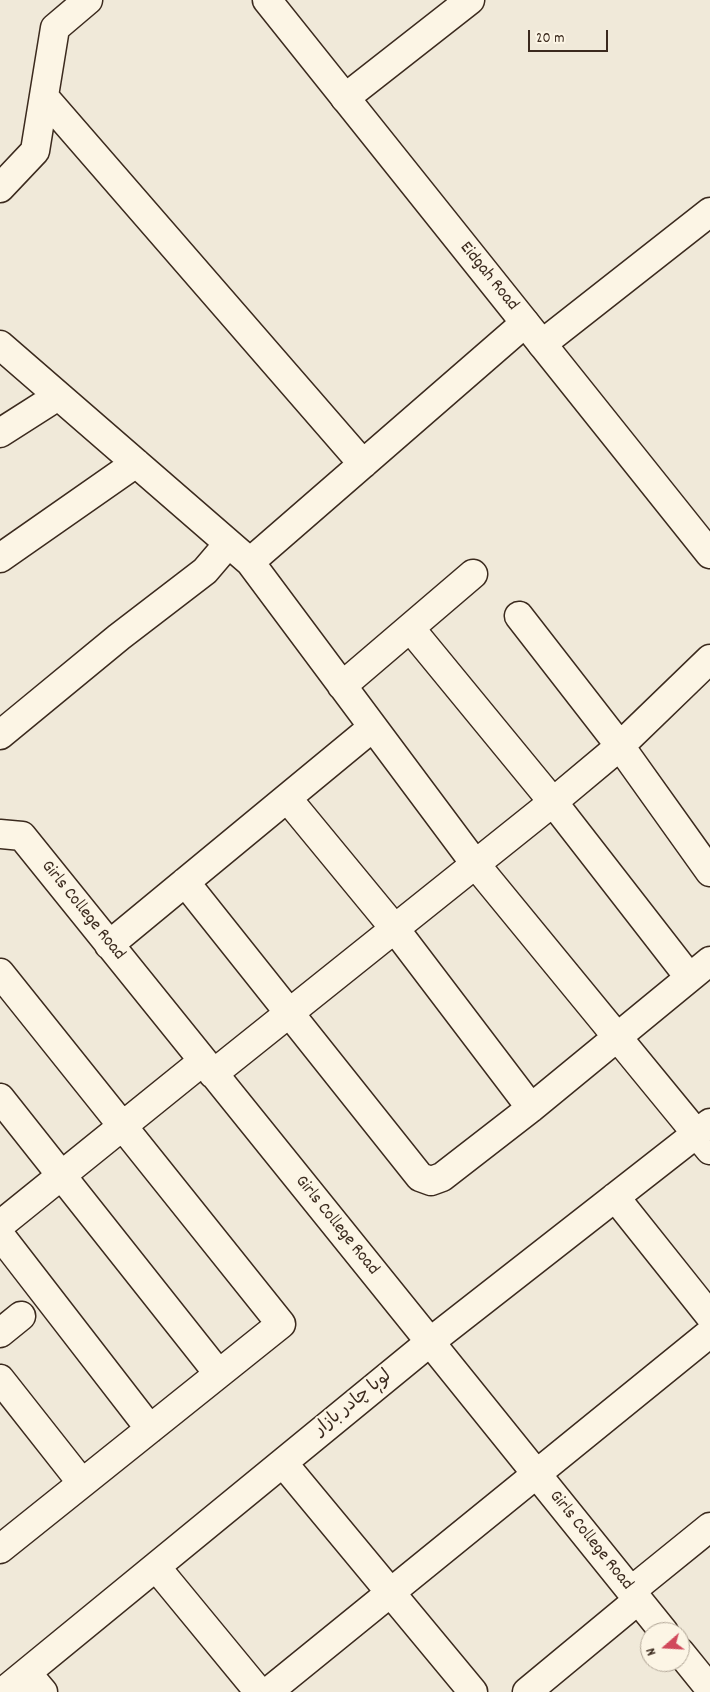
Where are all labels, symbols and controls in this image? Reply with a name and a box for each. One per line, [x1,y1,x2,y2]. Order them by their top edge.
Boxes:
scale bar [530,20,610,52]
text: 20 m [536,28,564,50]
street label: Eidgah Road [454,238,522,316]
street label: Girls College Road [35,857,129,965]
street label: Girls College Road [289,1172,383,1280]
street label: لوہا چادر بازار [311,1366,397,1442]
street label: Girls College Road [543,1487,637,1595]
north arrow [640,1622,690,1672]
text: N [641,1645,662,1658]

